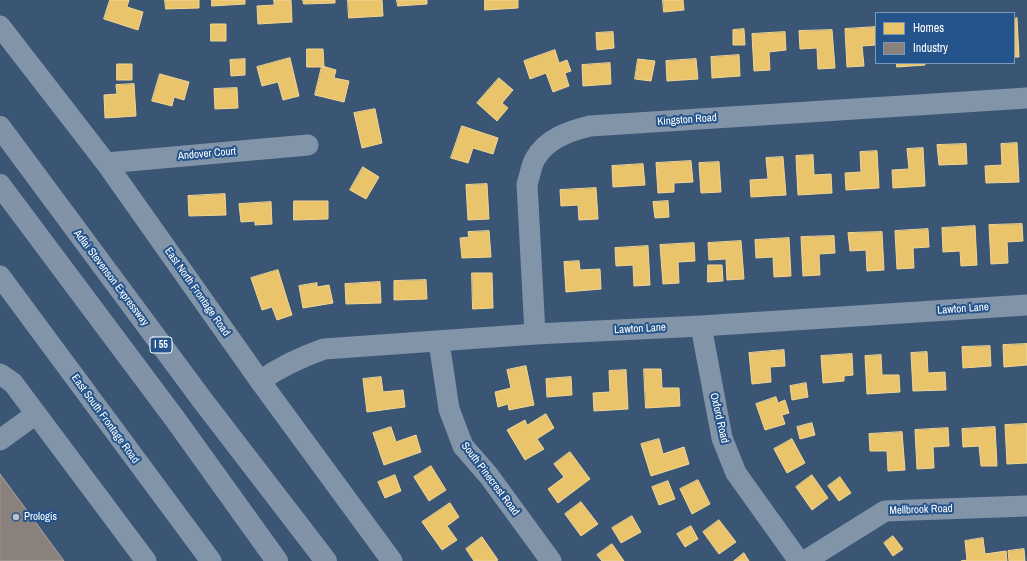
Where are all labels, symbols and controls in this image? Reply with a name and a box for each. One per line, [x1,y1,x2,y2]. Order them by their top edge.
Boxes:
legend [875,12,1015,64]
text: Homes [913,20,944,36]
text: Industry [913,40,948,56]
street label: Kingston Road [657,111,717,129]
street label: Andover Court [177,145,237,163]
street label: Adlai Stevenson Expressway [71,227,151,329]
street label: East North Frontage Road [161,245,233,339]
street label: Lawton Lane [937,301,989,317]
street label: Lawton Lane [614,321,666,337]
road number: I 55 [150,337,172,353]
street label: East South Frontage Road [68,372,142,466]
street label: Oxford Road [707,392,731,444]
street label: South Pinecrest Road [458,440,522,518]
street label: Mellbrook Road [889,502,953,518]
place label: Prologis [24,510,57,524]
marker: Prologis [11,512,21,522]

